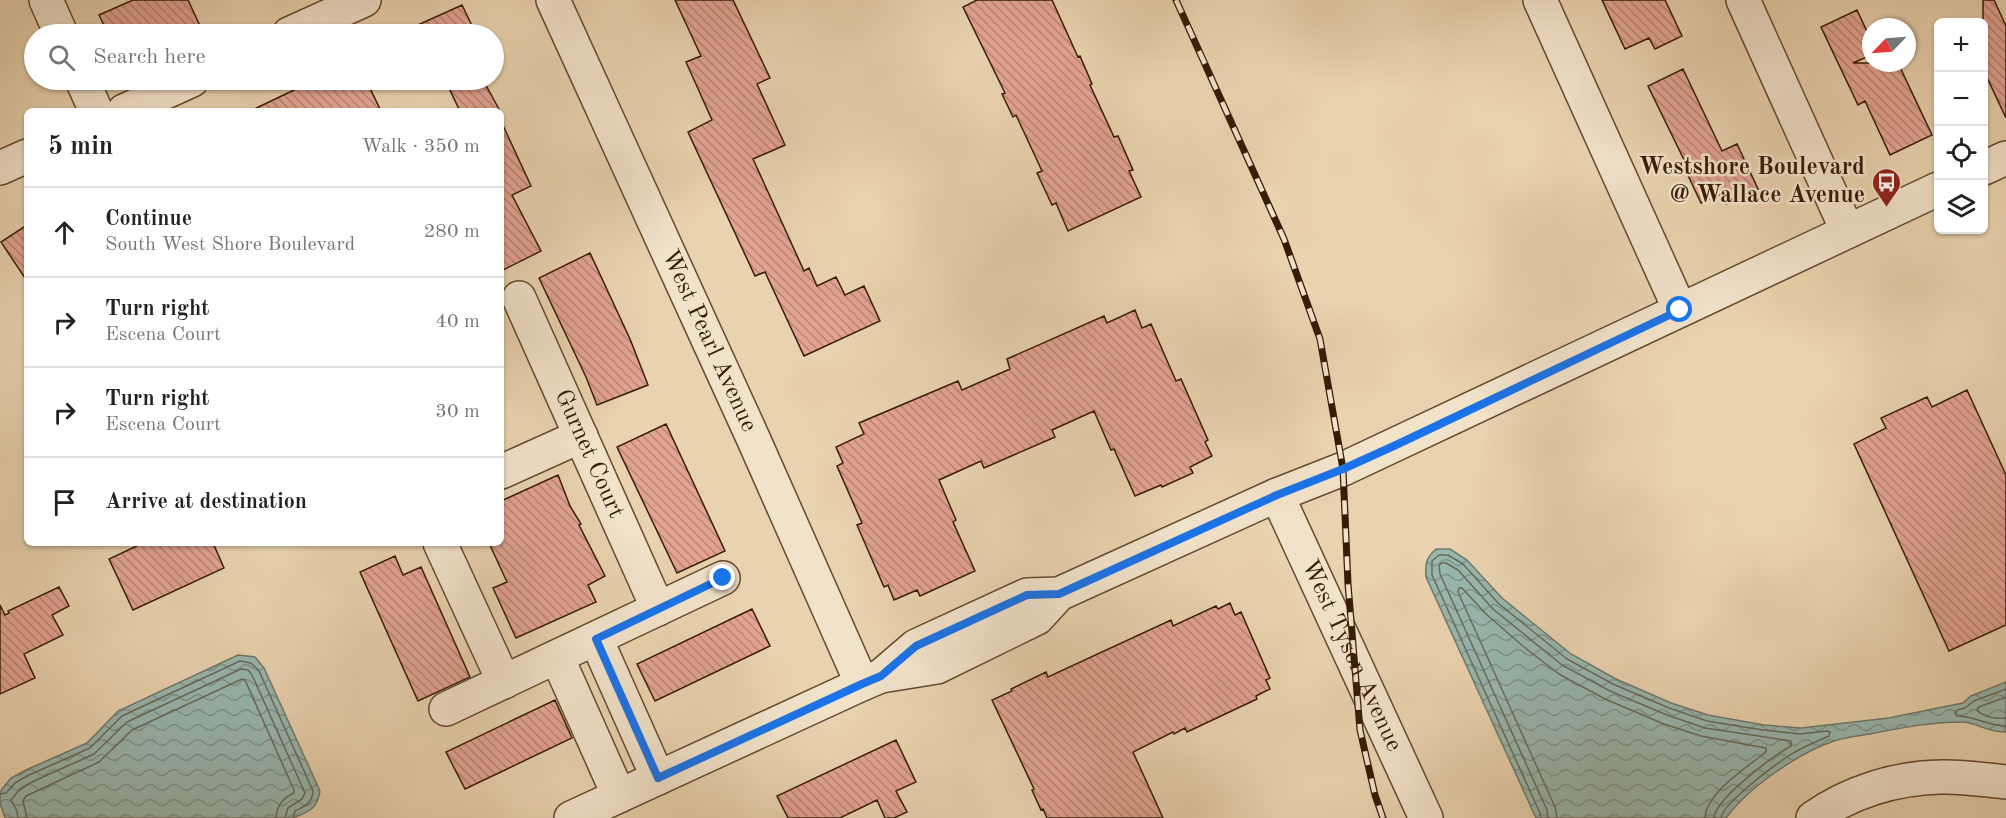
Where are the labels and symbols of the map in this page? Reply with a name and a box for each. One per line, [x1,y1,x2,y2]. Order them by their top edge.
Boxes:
north arrow [1862,18,1916,72]
place label: Westshore Boulevard @ Wallace Avenue [1638,156,1865,208]
bus stop icon: Westshore Boulevard @ Wallace Avenue [1870,166,1902,208]
street label: West Pearl Avenue [657,246,761,436]
route start [1666,296,1692,322]
street label: Gurnet Court [550,386,628,522]
street label: West Tyson Avenue [1297,556,1406,755]
route end [709,564,735,590]

